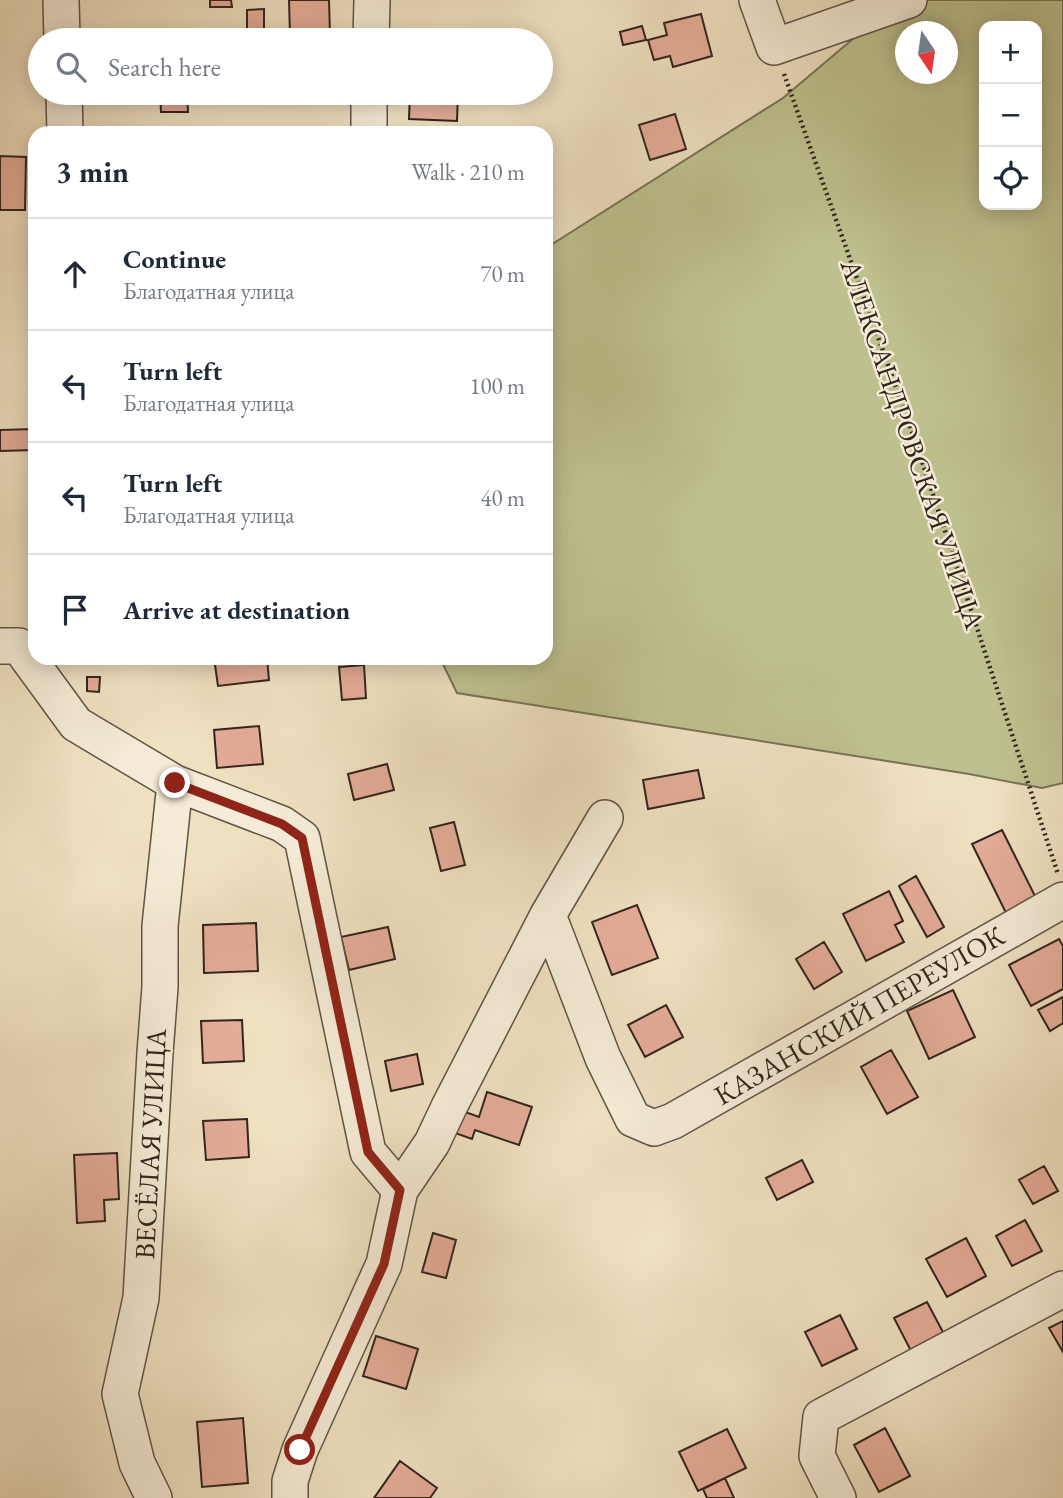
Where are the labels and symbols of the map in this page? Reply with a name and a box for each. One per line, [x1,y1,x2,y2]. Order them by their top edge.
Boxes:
north arrow [895,21,958,84]
street label: АЛЕКСАНДРОВСКАЯ УЛИЦА [832,253,994,634]
route end [159,767,190,798]
street label: КАЗАНСКИЙ ПЕРЕУЛОК [708,917,1011,1113]
street label: ВЕСЁЛАЯ УЛИЦА [126,1027,174,1260]
route start [284,1434,315,1465]

